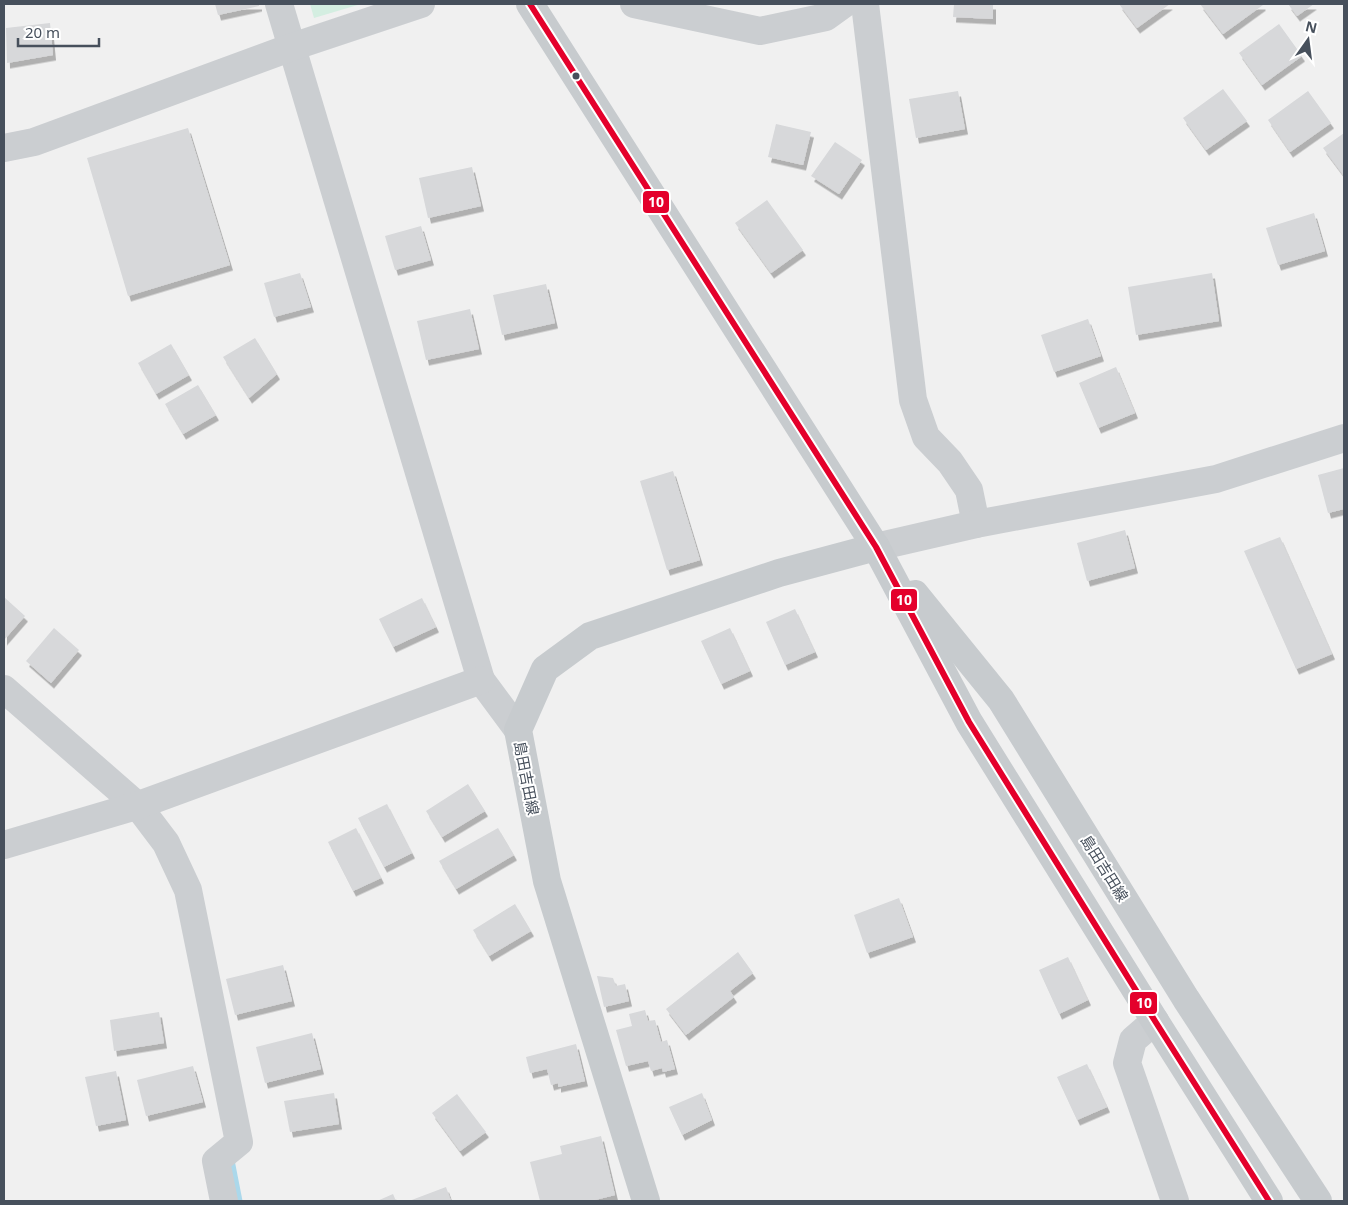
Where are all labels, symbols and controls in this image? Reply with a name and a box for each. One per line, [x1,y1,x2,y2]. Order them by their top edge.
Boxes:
scale bar [18,15,99,47]
north arrow [1283,15,1333,65]
text: N [1303,16,1319,37]
text: 20 m [25,22,60,42]
unlabelled marker [571,71,581,81]
line badge: 10 [642,190,670,214]
text: 10 [648,192,664,211]
line badge: 10 [890,588,918,612]
text: 10 [896,590,912,609]
street label: 島田吉田線 [510,739,544,817]
street label: 島田吉田線 [1077,831,1133,905]
line badge: 10 [1129,991,1158,1015]
text: 10 [1136,993,1152,1012]

